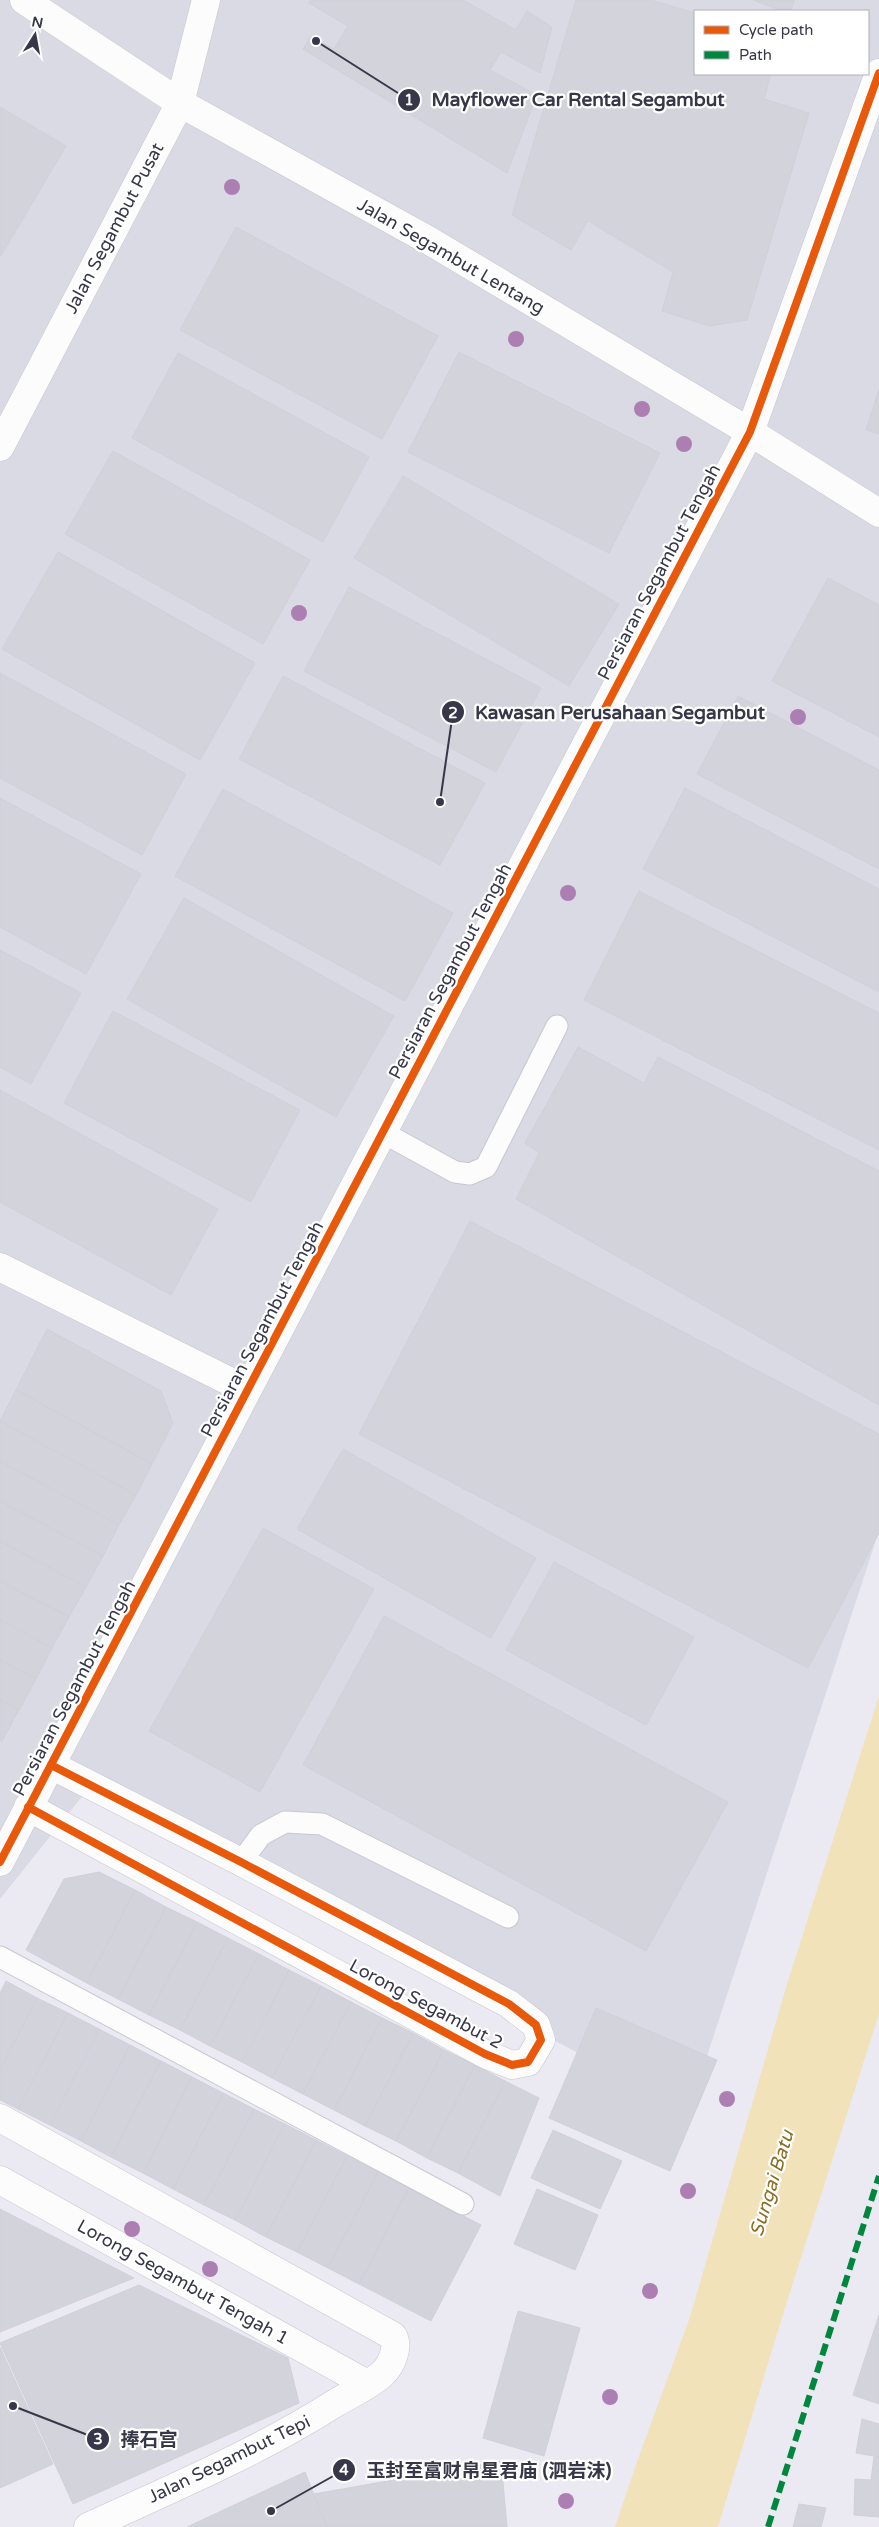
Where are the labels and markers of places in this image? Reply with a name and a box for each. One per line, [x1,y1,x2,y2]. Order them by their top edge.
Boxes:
callout: Mayflower Car Rental Segambut [396,83,735,117]
callout: Kawasan Perusahaan Segambut [440,695,775,729]
callout: 捧石宫 [86,2422,188,2456]
callout: 玉封至富财帛星君庙 (泗岩沫) [332,2453,621,2487]

